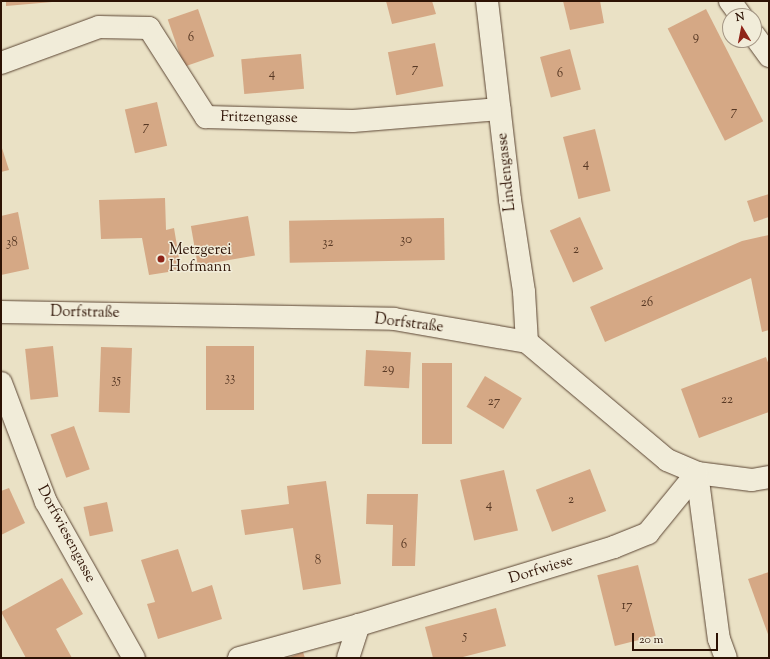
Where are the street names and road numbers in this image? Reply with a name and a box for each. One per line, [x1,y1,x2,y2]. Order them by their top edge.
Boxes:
street label: Fritzengasse [220,108,298,128]
street label: Lindengasse [494,132,520,212]
street label: Dorfstraße [50,303,120,323]
street label: Dorfstraße [373,311,445,337]
street label: Dorfwiesengasse [33,482,99,586]
street label: Dorfwiese [507,552,575,588]

